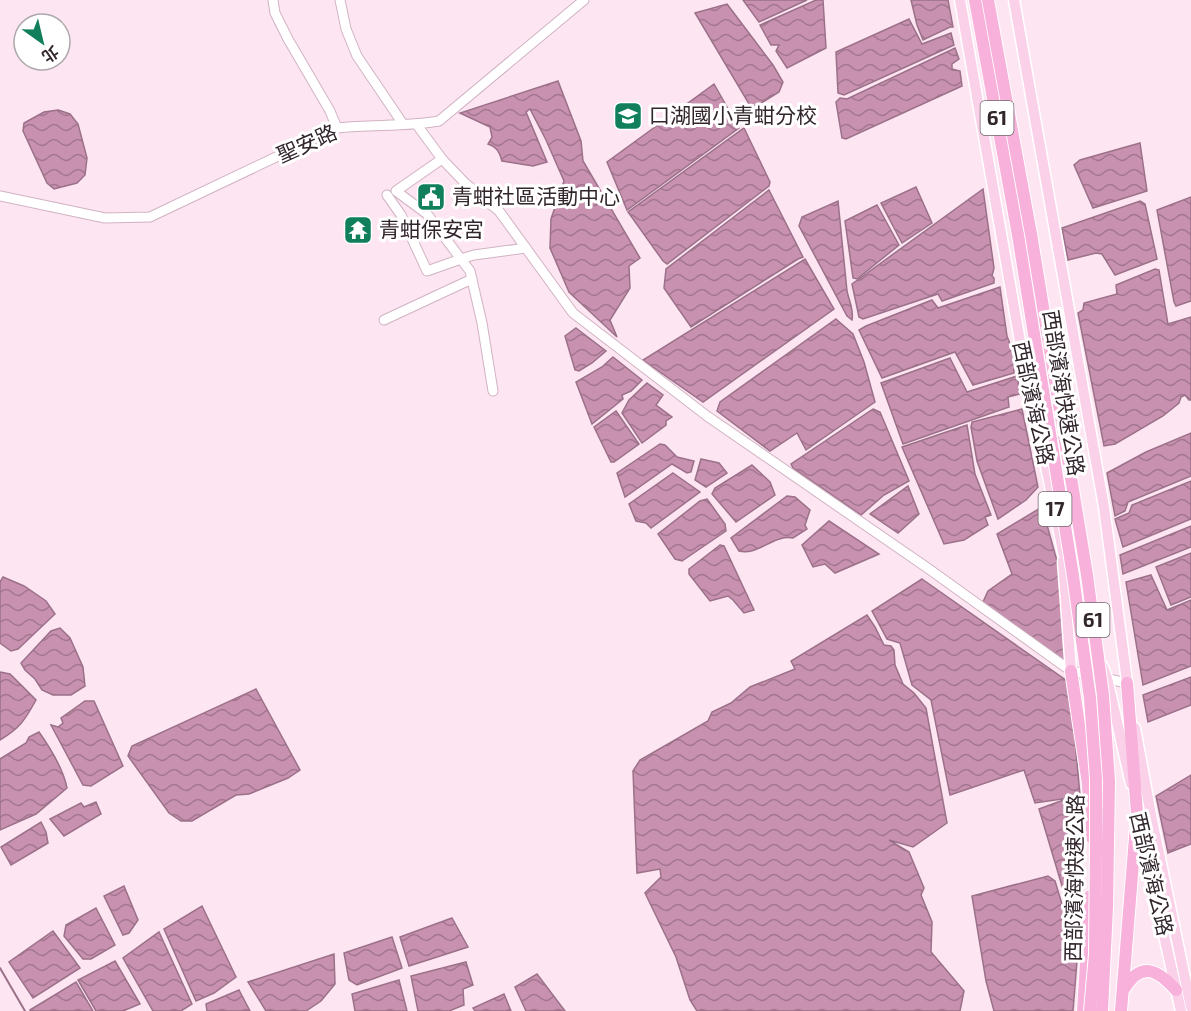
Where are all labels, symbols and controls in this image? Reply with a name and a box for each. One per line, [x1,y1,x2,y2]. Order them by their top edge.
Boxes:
north arrow [12,12,72,72]
text: 北 [39,42,63,67]
school or university icon: 口湖國小青蚶分校 [612,100,644,132]
road number: 61 [980,101,1014,135]
place label: 口湖國小青蚶分校 [649,102,817,127]
street label: 聖安路 [273,118,340,167]
public building icon: 青蚶社區活動中心 [415,181,447,213]
place label: 青蚶社區活動中心 [452,183,620,208]
temple icon: 青蚶保安宮 [342,214,374,246]
place label: 青蚶保安宮 [379,216,484,241]
street label: 西部濱海快速公路 [1039,308,1090,478]
street label: 西部濱海公路 [1009,338,1060,467]
road number: 17 [1038,492,1072,526]
road number: 61 [1076,603,1110,637]
street label: 西部濱海快速公路 [1060,794,1087,962]
street label: 西部濱海公路 [1126,809,1179,938]

